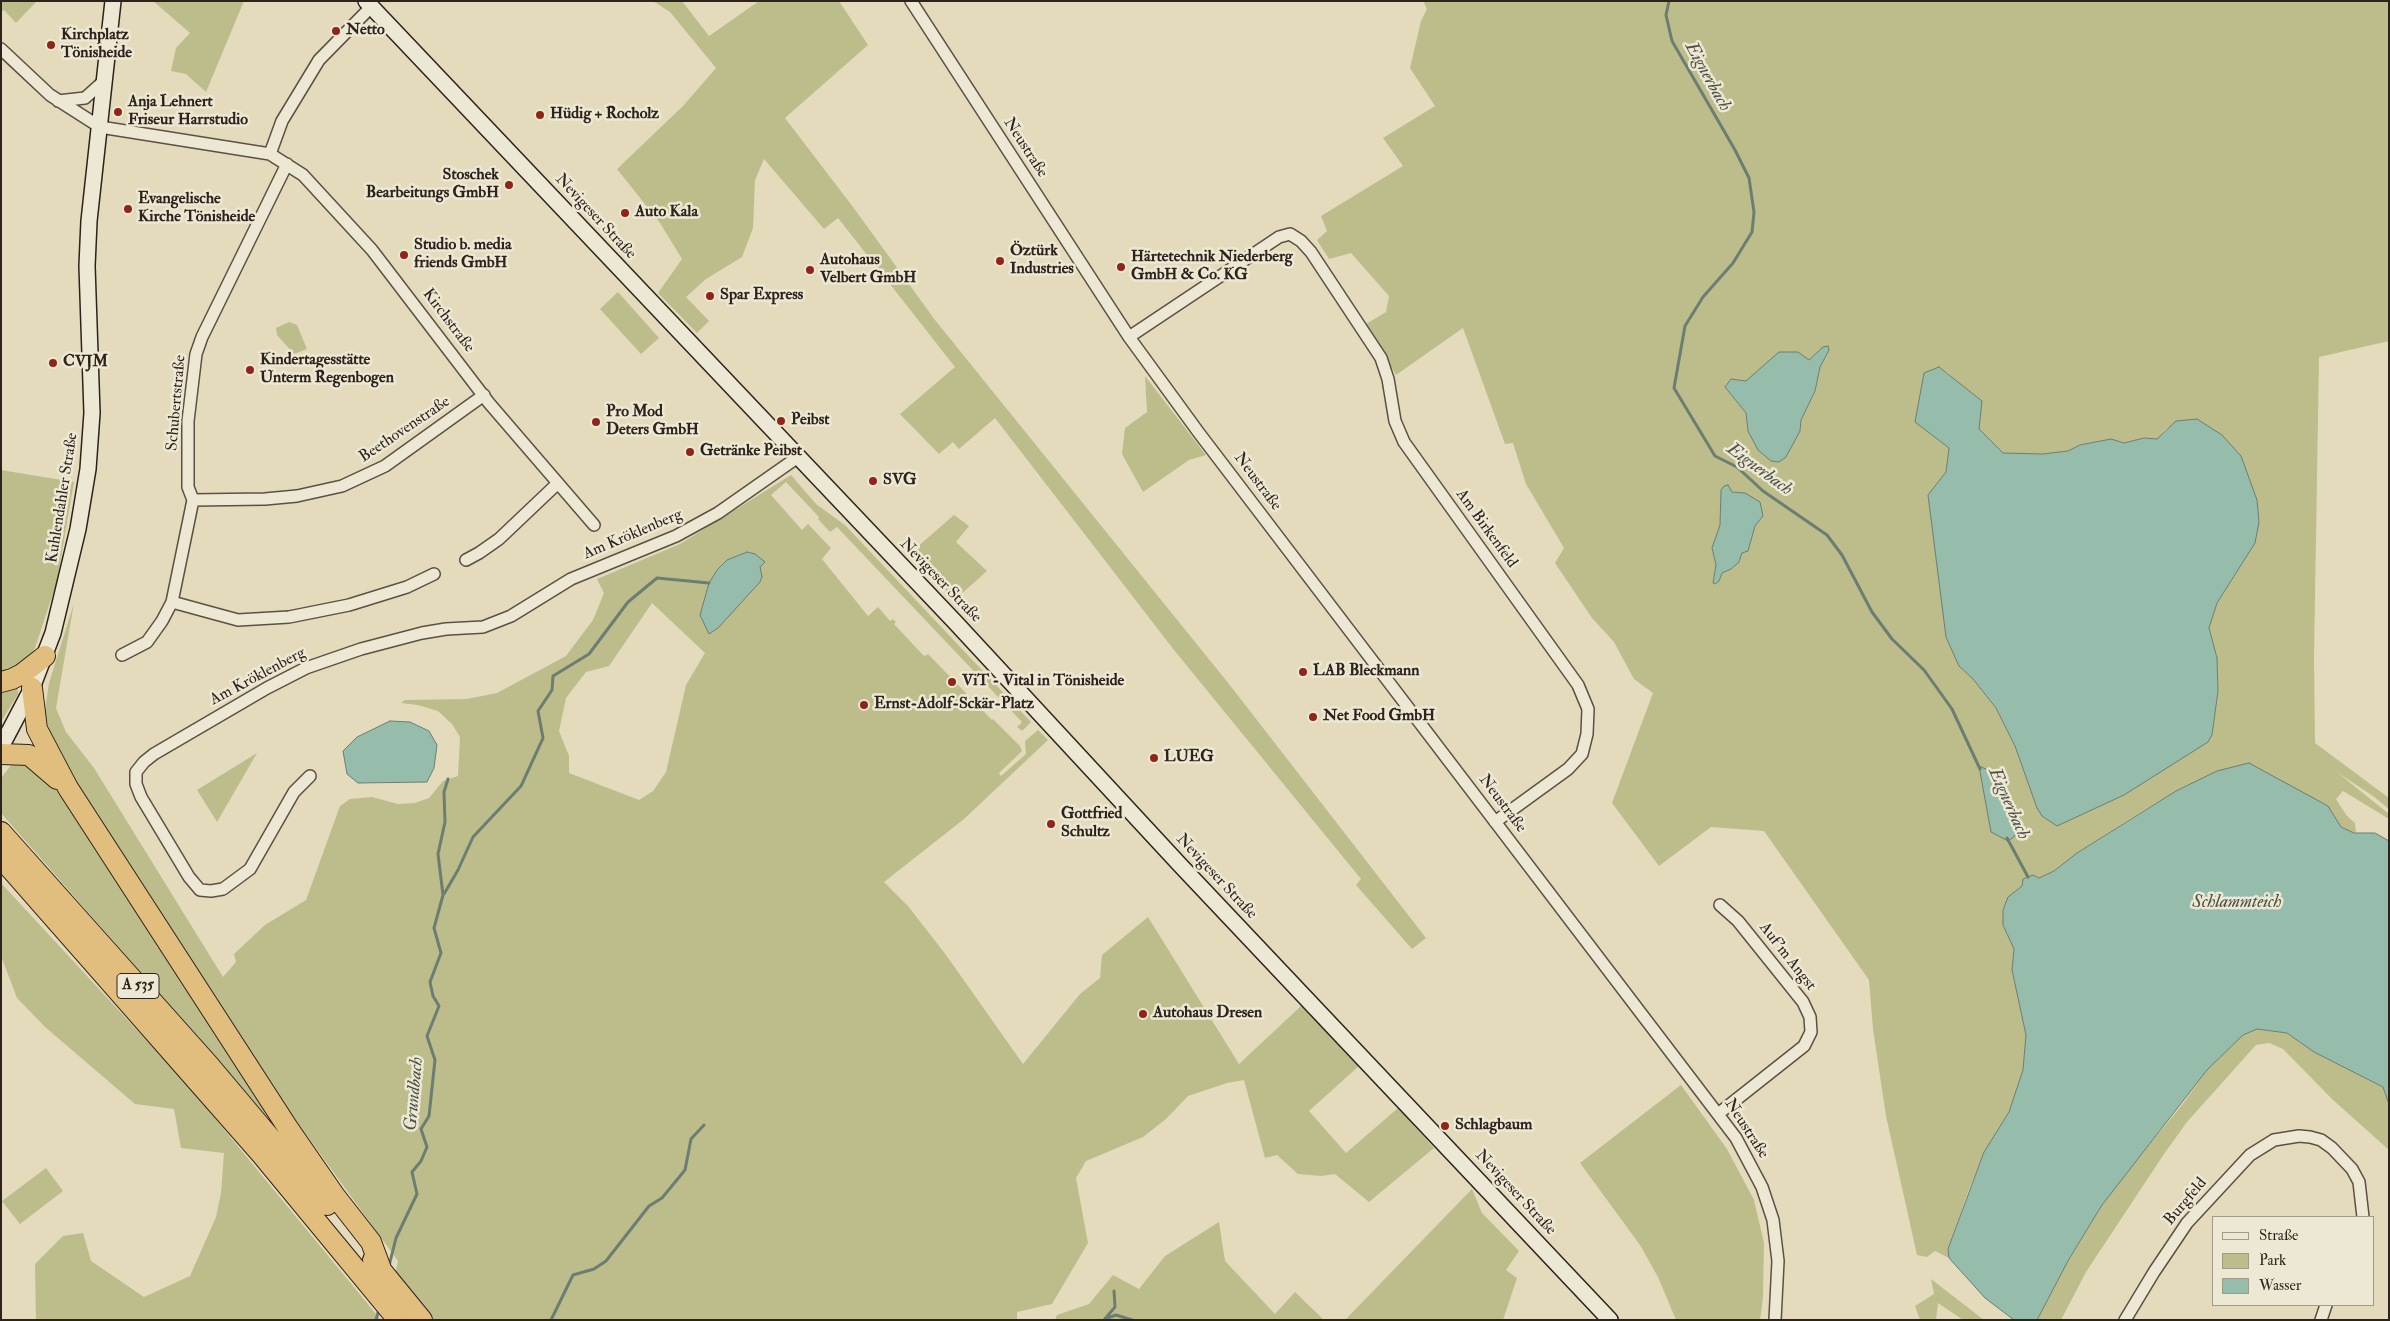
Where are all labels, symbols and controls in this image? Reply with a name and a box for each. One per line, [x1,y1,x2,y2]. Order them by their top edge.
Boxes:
place label: Netto [346,21,385,41]
marker: Netto [330,25,342,37]
place label: Kirchplatz Tönisheide [61,26,132,64]
marker: Kirchplatz Tönisheide [45,39,57,51]
water label: Eignerbach [1679,39,1735,115]
place label: Anja Lehnert Friseur Harrstudio [128,93,248,131]
place label: Hüdig + Rocholz [550,105,659,125]
marker: Anja Lehnert Friseur Harrstudio [112,106,124,118]
marker: Hüdig + Rocholz [534,109,546,121]
street label: Neustraße [999,114,1051,182]
place label: Stoschek Bearbeitungs GmbH [366,166,499,204]
street label: Nevigeser Straße [551,170,639,264]
marker: Stoschek Bearbeitungs GmbH [503,179,515,191]
place label: Evangelische Kirche Tönisheide [138,190,255,228]
marker: Evangelische Kirche Tönisheide [122,203,134,215]
place label: Auto Kala [635,203,698,223]
marker: Auto Kala [619,207,631,219]
place label: Studio b. media friends GmbH [414,236,512,274]
place label: Öztürk Industries [1010,242,1074,280]
place label: Härtetechnik Niederberg GmbH & Co. KG [1131,248,1293,286]
marker: Studio b. media friends GmbH [398,249,410,261]
place label: Autohaus Velbert GmbH [820,251,916,289]
marker: Öztürk Industries [994,255,1006,267]
marker: Härtetechnik Niederberg GmbH & Co. KG [1115,261,1127,273]
marker: Autohaus Velbert GmbH [804,264,816,276]
street label: Kirchstraße [418,285,478,357]
place label: Spar Express [720,286,803,306]
marker: Spar Express [704,290,716,302]
place label: Kindertagesstätte Unterm Regenbogen [260,351,394,389]
place label: CVJM [63,353,108,373]
street label: Schubertstraße [163,354,191,452]
marker: CVJM [47,357,59,369]
marker: Kindertagesstätte Unterm Regenbogen [244,364,256,376]
street label: Beethovenstraße [356,393,454,467]
place label: Pro Mod Deters GmbH [606,403,699,441]
place label: Peibst [791,411,829,431]
marker: Peibst [775,415,787,427]
marker: Pro Mod Deters GmbH [590,416,602,428]
street label: Kuhlendahler Straße [43,432,83,564]
water label: Eignerbach [1722,439,1796,501]
place label: Getränke Peibst [700,442,802,462]
marker: Getränke Peibst [684,446,696,458]
street label: Neustraße [1229,449,1285,515]
place label: SVG [883,471,916,491]
marker: SVG [867,475,879,487]
street label: Am Birkenfeld [1451,486,1521,572]
street label: Am Kröklenberg [581,506,685,564]
street label: Nevigeser Straße [895,535,985,627]
street label: Am Kröklenberg [207,644,309,710]
place label: LAB Bleckmann [1313,662,1420,682]
marker: LAB Bleckmann [1297,666,1309,678]
place label: ViT - Vital in Tönisheide [962,672,1124,692]
marker: ViT - Vital in Tönisheide [946,676,958,688]
place label: Ernst-Adolf-Sckär-Platz [874,695,1034,715]
marker: Ernst-Adolf-Sckär-Platz [858,699,870,711]
place label: Net Food GmbH [1323,707,1435,727]
marker: Net Food GmbH [1307,711,1319,723]
place label: LUEG [1164,748,1214,768]
marker: LUEG [1148,752,1160,764]
water label: Eignerbach [1983,765,2033,843]
street label: Neustraße [1474,771,1530,837]
place label: Gottfried Schultz [1061,805,1122,843]
marker: Gottfried Schultz [1045,818,1057,830]
street label: Nevigeser Straße [1172,830,1260,924]
water label: Schlammteich [2192,892,2282,914]
street label: Auf'm Angst [1754,919,1820,995]
road number: A 535 [117,974,159,998]
place label: Autohaus Dresen [1153,1004,1262,1024]
marker: Autohaus Dresen [1137,1008,1149,1020]
water label: Grundbach [401,1056,429,1132]
street label: Neustraße [1720,1095,1772,1163]
place label: Schlagbaum [1455,1116,1532,1136]
marker: Schlagbaum [1439,1120,1451,1132]
street label: Nevigeser Straße [1471,1146,1559,1240]
street label: Burgfeld [2161,1174,2211,1230]
legend [2212,1216,2375,1306]
text: Straße [2259,1226,2298,1245]
text: Park [2259,1251,2286,1270]
text: Wasser [2259,1276,2301,1295]

